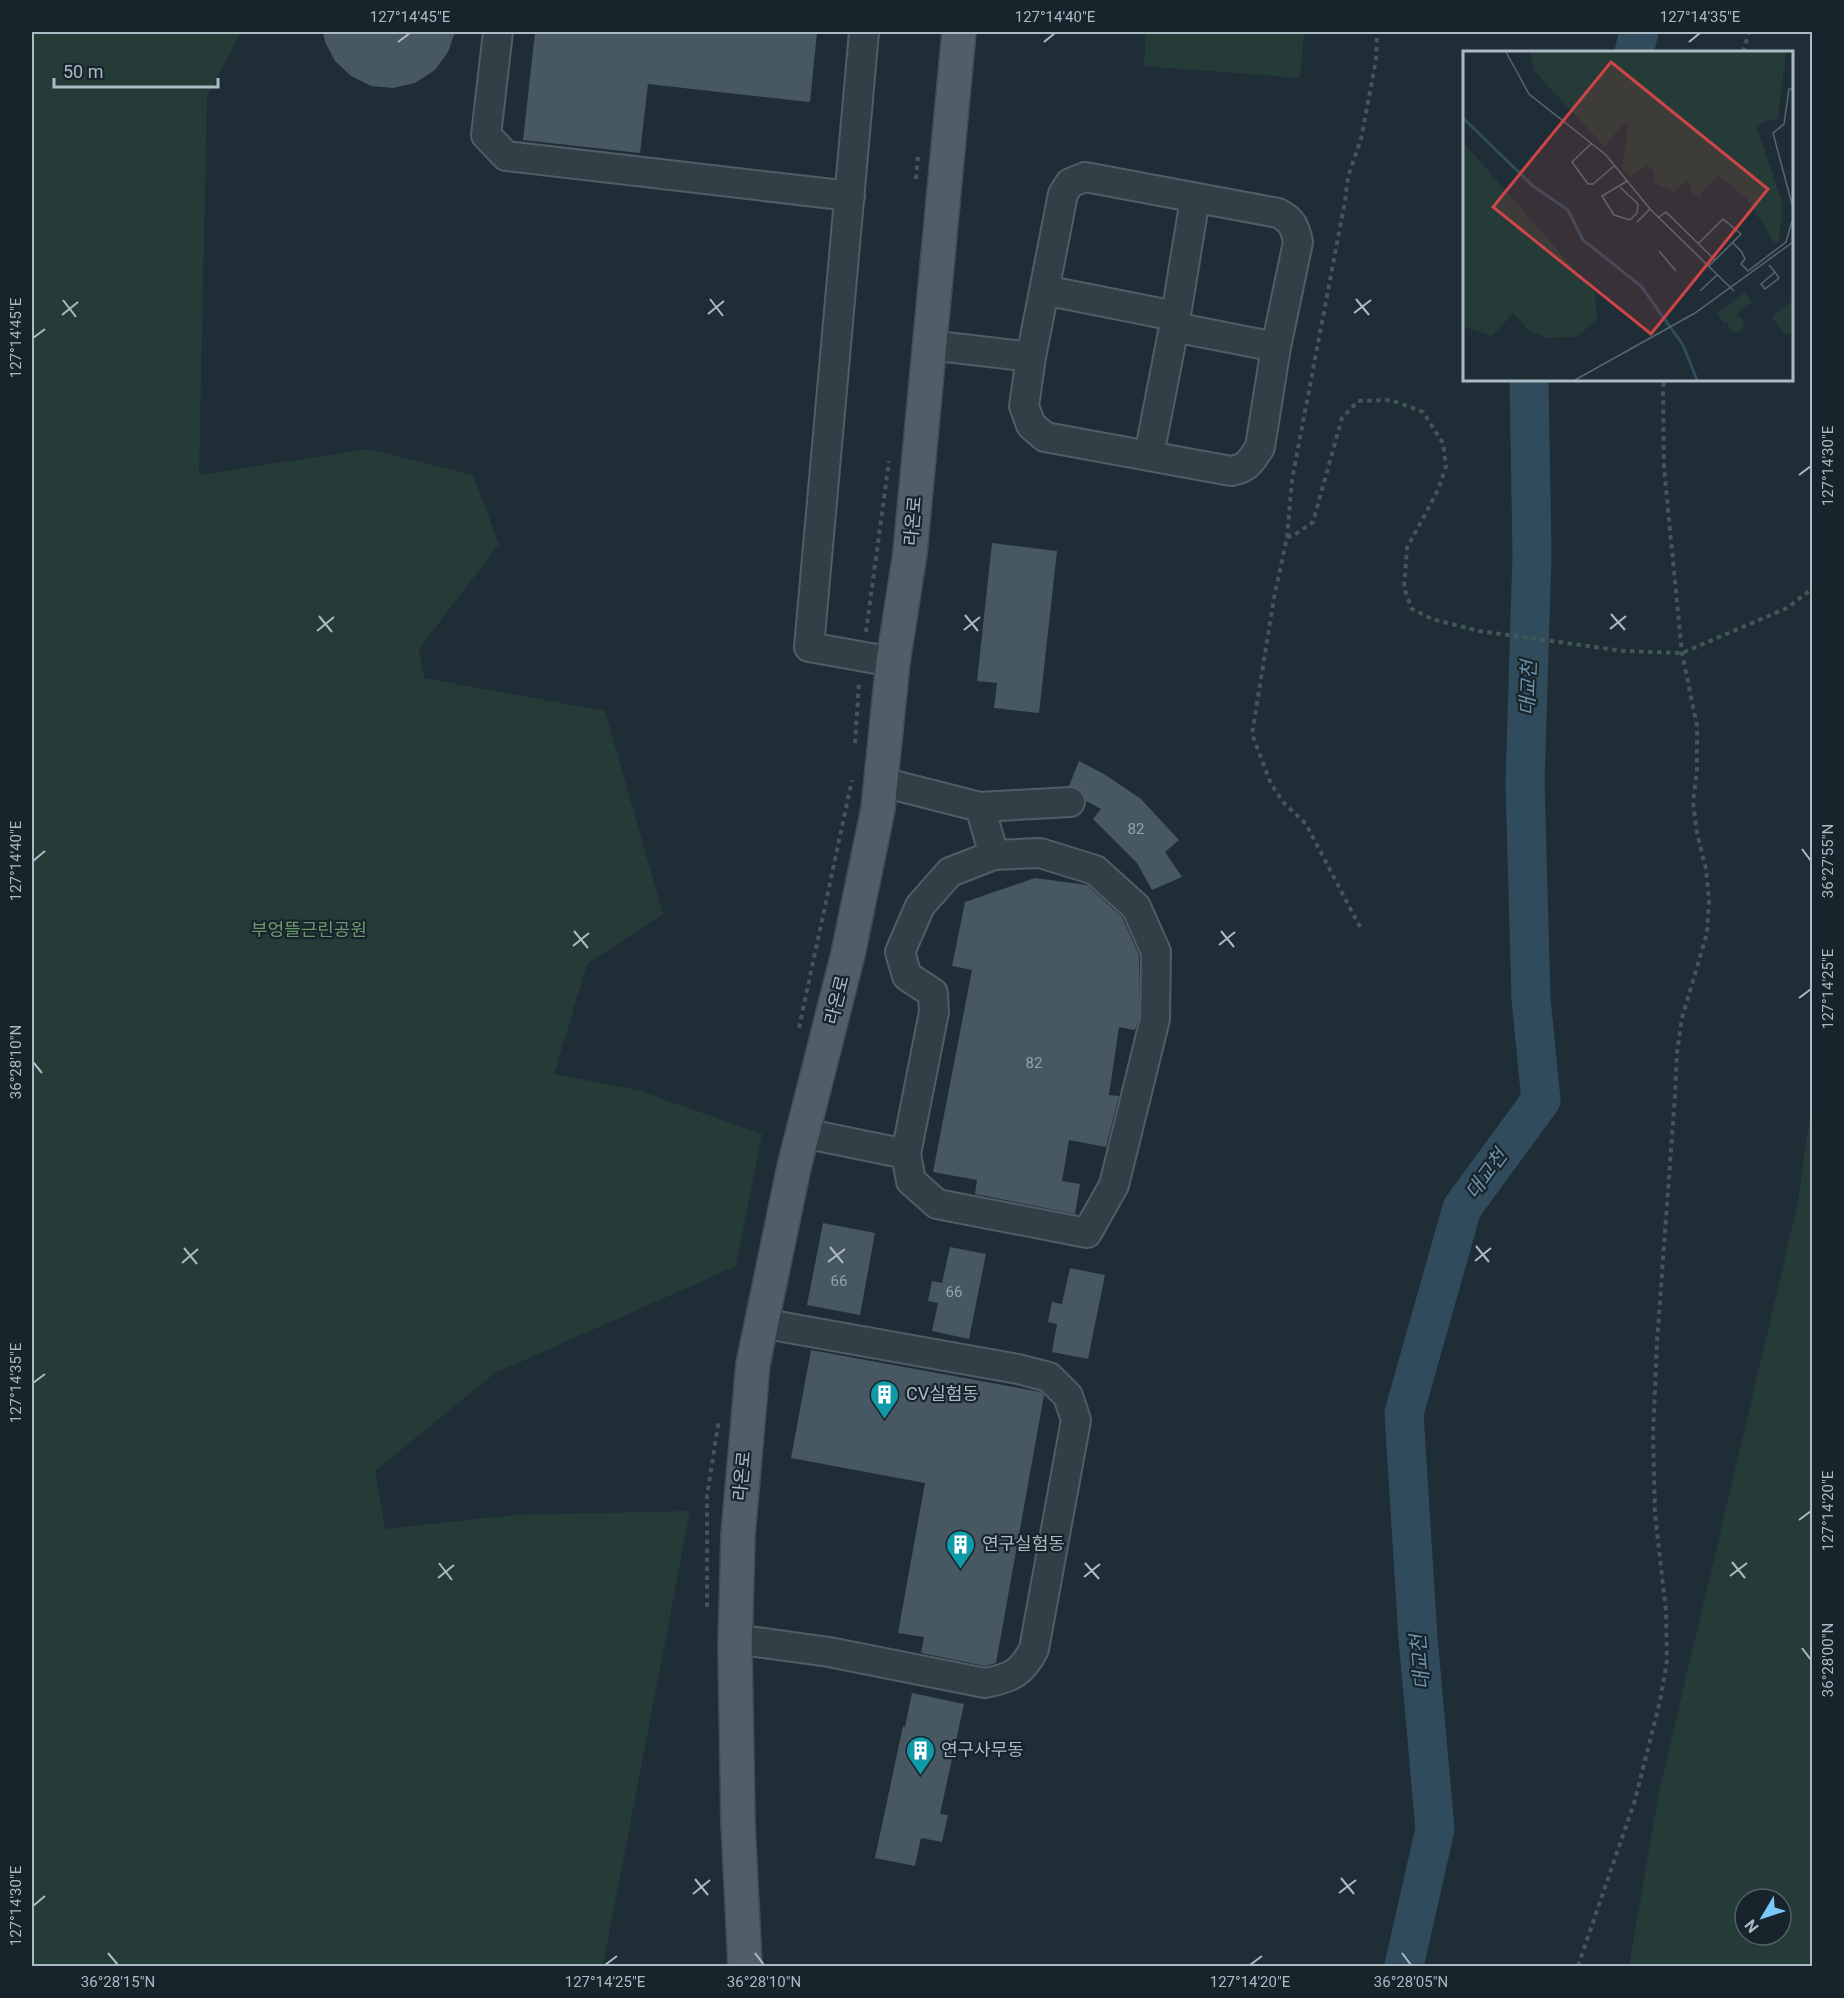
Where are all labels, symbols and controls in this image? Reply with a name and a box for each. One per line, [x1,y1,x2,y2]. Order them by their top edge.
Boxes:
text: 127°14'45"E [370,8,451,26]
text: 127°14'40"E [1015,8,1096,26]
text: 127°14'35"E [1660,8,1741,26]
scale bar [54,51,218,89]
inset map [1463,51,1793,381]
text: 50 m [63,61,103,82]
text: 127°14'45"E [7,297,25,378]
text: 127°14'30"E [1819,425,1837,506]
street label: 라온로 [900,495,925,547]
water label: 대교천 [1515,657,1541,716]
text: 127°14'40"E [7,820,25,901]
house number: 82 [1128,820,1144,838]
text: 36°27'55"N [1819,824,1837,898]
park label: 부엉뜰근린공원 [251,919,367,940]
text: 127°14'25"E [1819,948,1837,1029]
street label: 라온로 [820,973,853,1027]
text: 36°28'10"N [7,1025,25,1099]
house number: 82 [1026,1054,1042,1072]
water label: 대교천 [1460,1143,1513,1203]
house number: 66 [831,1272,847,1290]
house number: 66 [946,1283,962,1301]
text: 127°14'35"E [7,1342,25,1423]
building icon: CV실험동 [869,1378,901,1420]
place label: CV실험동 [906,1383,979,1404]
street label: 라온로 [729,1450,754,1502]
text: 127°14'20"E [1819,1470,1837,1551]
building icon: 연구실험동 [945,1528,977,1570]
place label: 연구실험동 [982,1533,1065,1554]
text: 36°28'00"N [1819,1623,1837,1697]
water label: 대교천 [1405,1631,1434,1691]
building icon: 연구사무동 [904,1734,936,1776]
place label: 연구사무동 [941,1739,1024,1760]
text: 127°14'30"E [7,1865,25,1946]
north arrow [1733,1887,1793,1947]
text: N [1741,1916,1763,1936]
text: 36°28'15"N [81,1973,155,1991]
text: 127°14'25"E [565,1973,646,1991]
text: 36°28'10"N [727,1973,801,1991]
text: 127°14'20"E [1210,1973,1291,1991]
text: 36°28'05"N [1374,1973,1448,1991]

